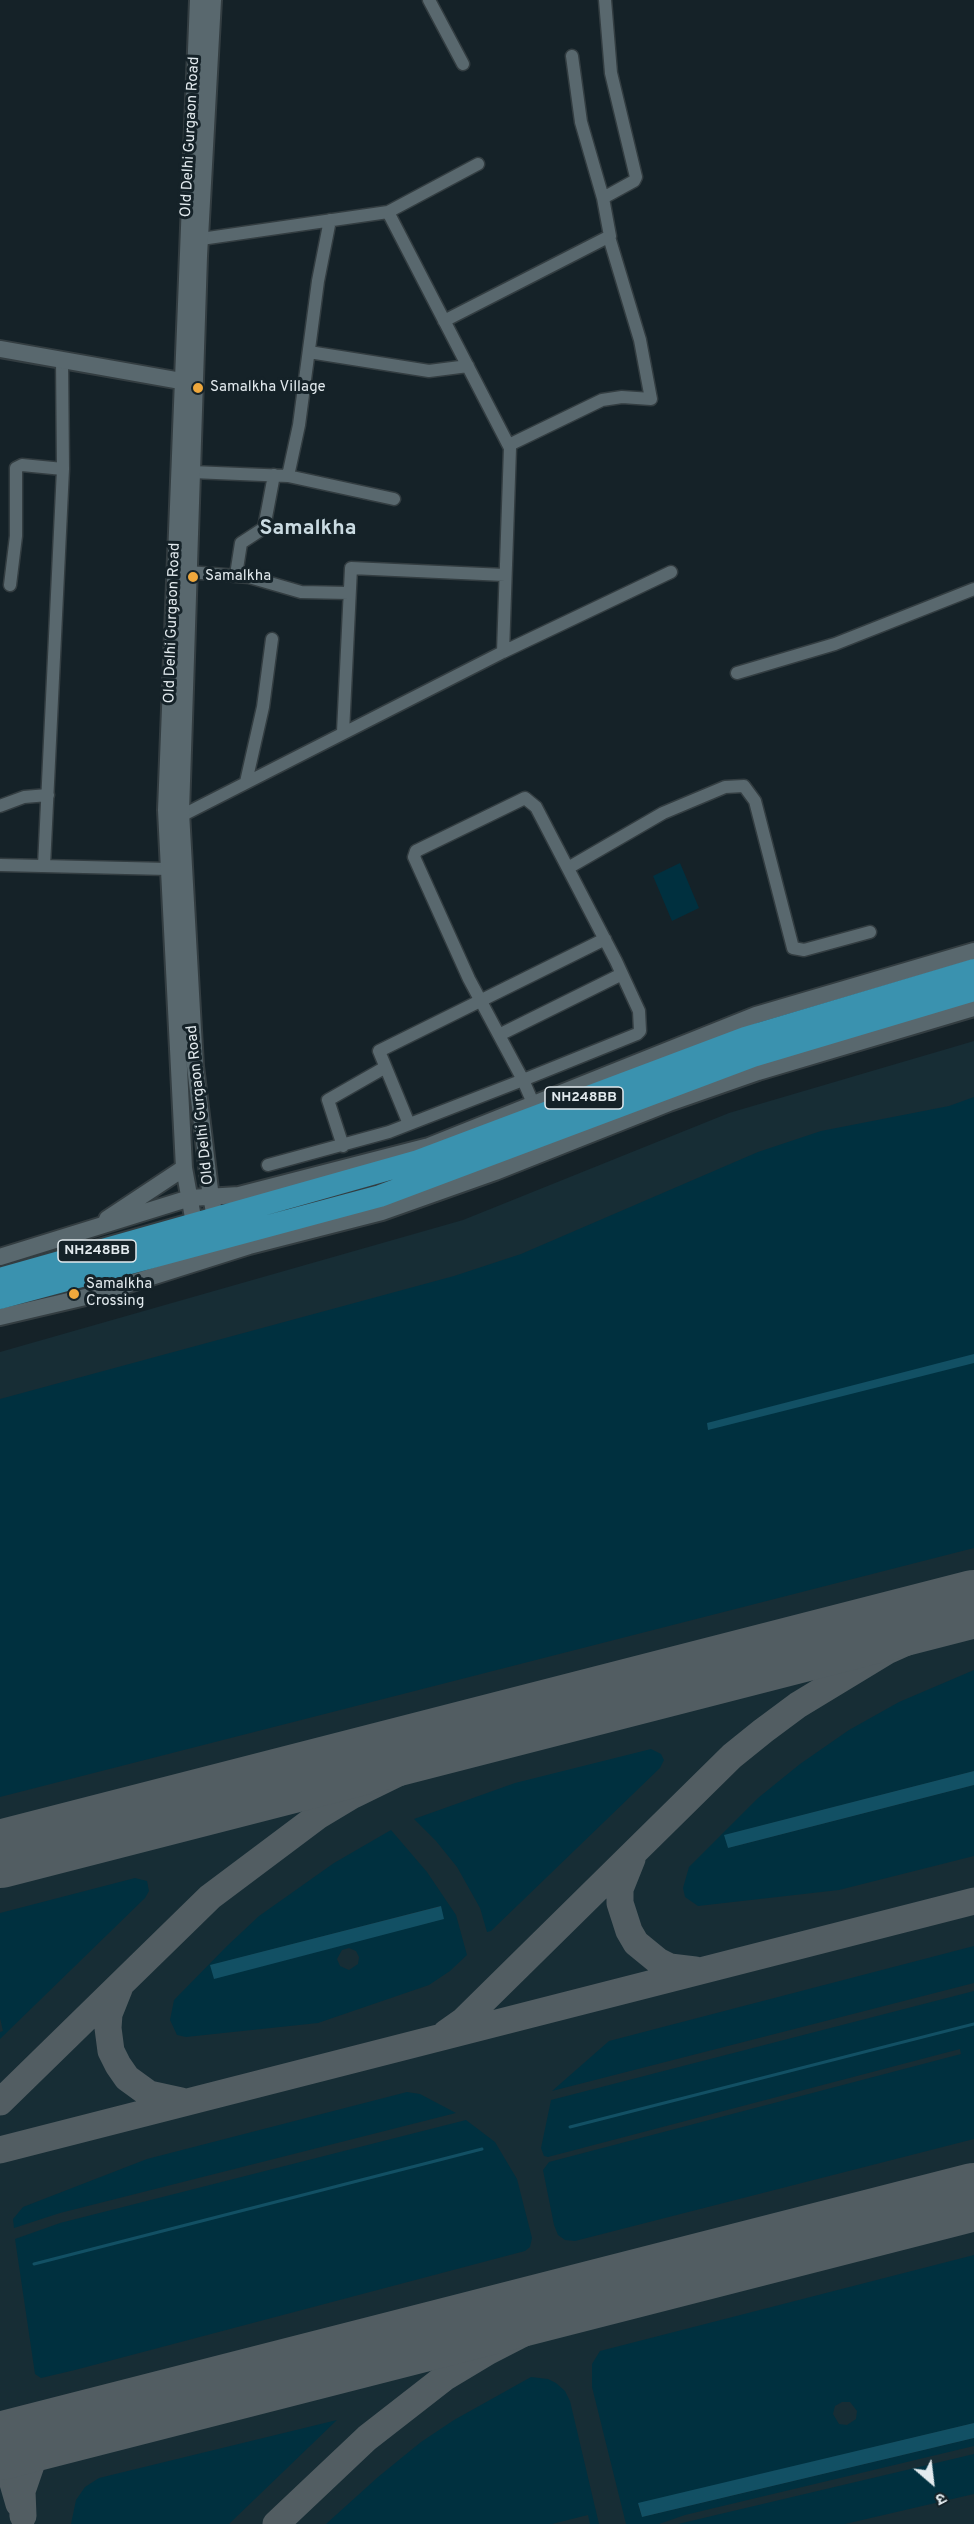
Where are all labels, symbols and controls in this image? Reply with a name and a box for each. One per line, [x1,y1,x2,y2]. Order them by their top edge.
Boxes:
street label: Old Delhi Gurgaon Road [178,56,204,218]
place label: Samalkha Village [210,379,326,397]
marker: Samalkha Village [191,381,205,395]
district label: Samalkha [260,517,356,543]
street label: Old Delhi Gurgaon Road [161,542,185,704]
place label: Samalkha [205,568,271,586]
marker: Samalkha [186,570,200,584]
street label: Old Delhi Gurgaon Road [184,1024,218,1186]
road number: NH248BB [545,1087,623,1109]
road number: NH248BB [58,1240,136,1262]
place label: Samalkha Crossing [86,1276,152,1311]
marker: Samalkha Crossing [67,1287,81,1301]
north arrow [902,2452,962,2512]
text: उ [932,2487,949,2509]

